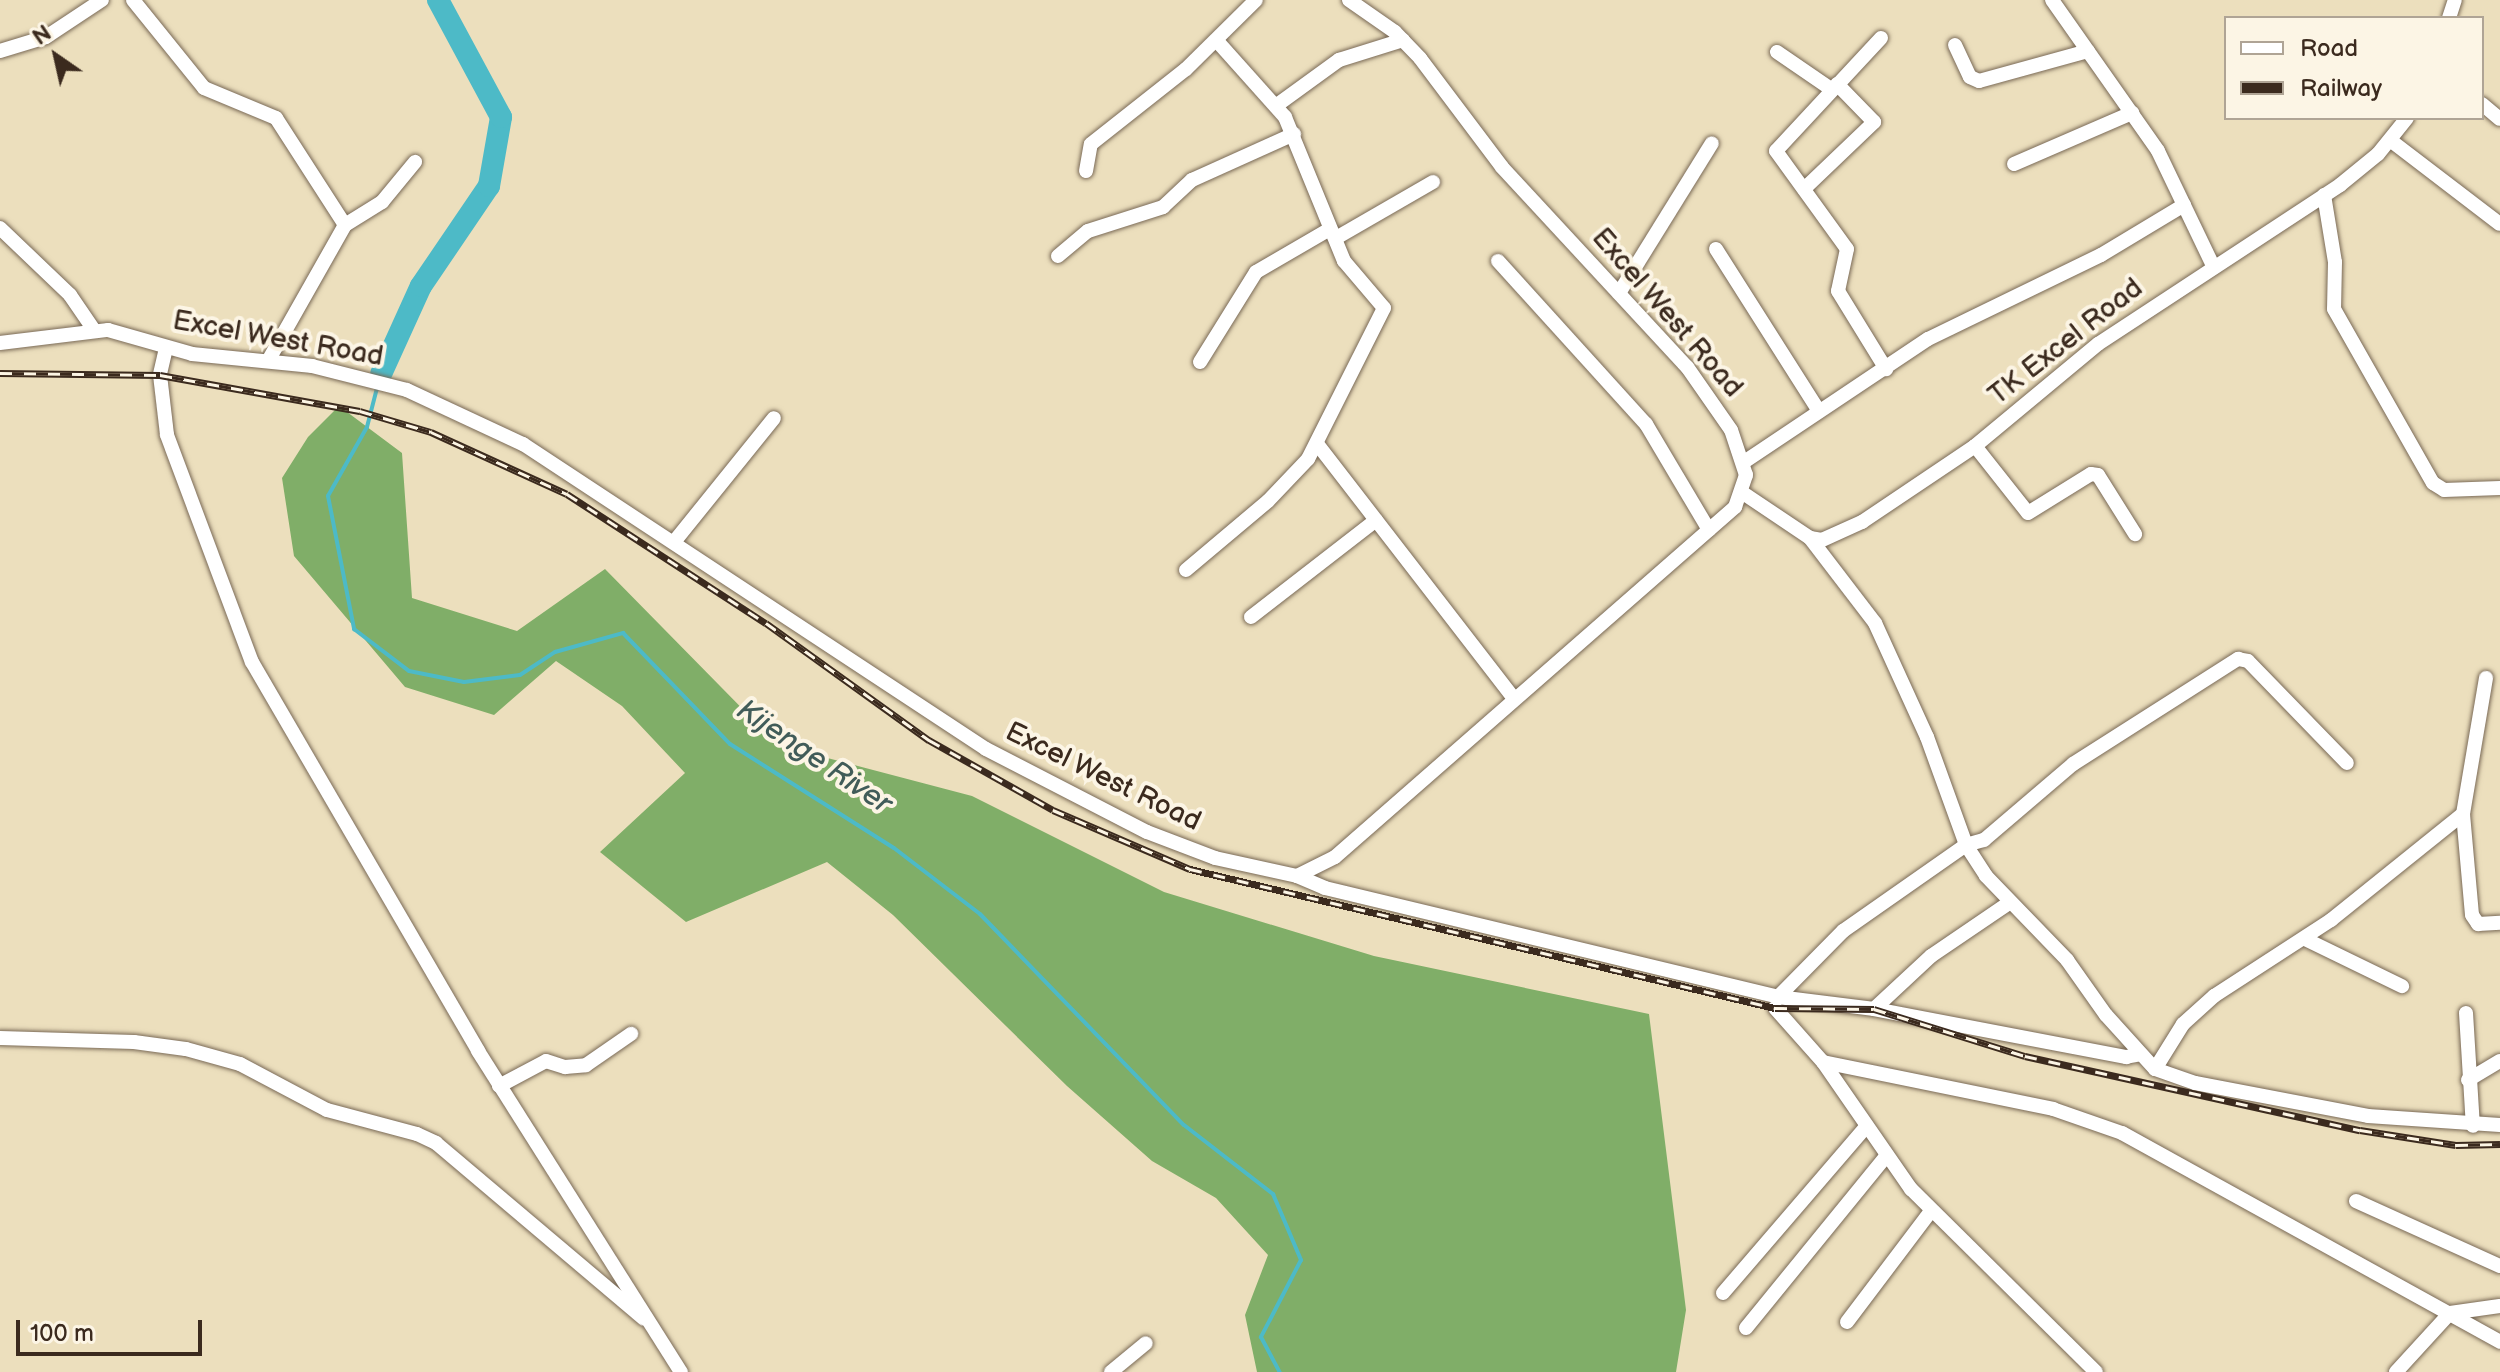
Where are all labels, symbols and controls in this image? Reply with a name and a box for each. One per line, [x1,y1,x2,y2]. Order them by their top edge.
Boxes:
north arrow [16,16,96,96]
legend [2224,16,2484,120]
text: N [28,20,57,52]
text: Road [2300,34,2358,63]
text: Railway [2300,74,2382,103]
street label: Excel West Road [1584,221,1750,405]
street label: TK Excel Road [1982,271,2150,413]
street label: Excel West Road [170,304,386,374]
water label: Kijenge River [730,692,898,822]
street label: Excel West Road [999,715,1207,839]
scale bar [20,1304,206,1354]
text: 100 m [30,1319,94,1348]

